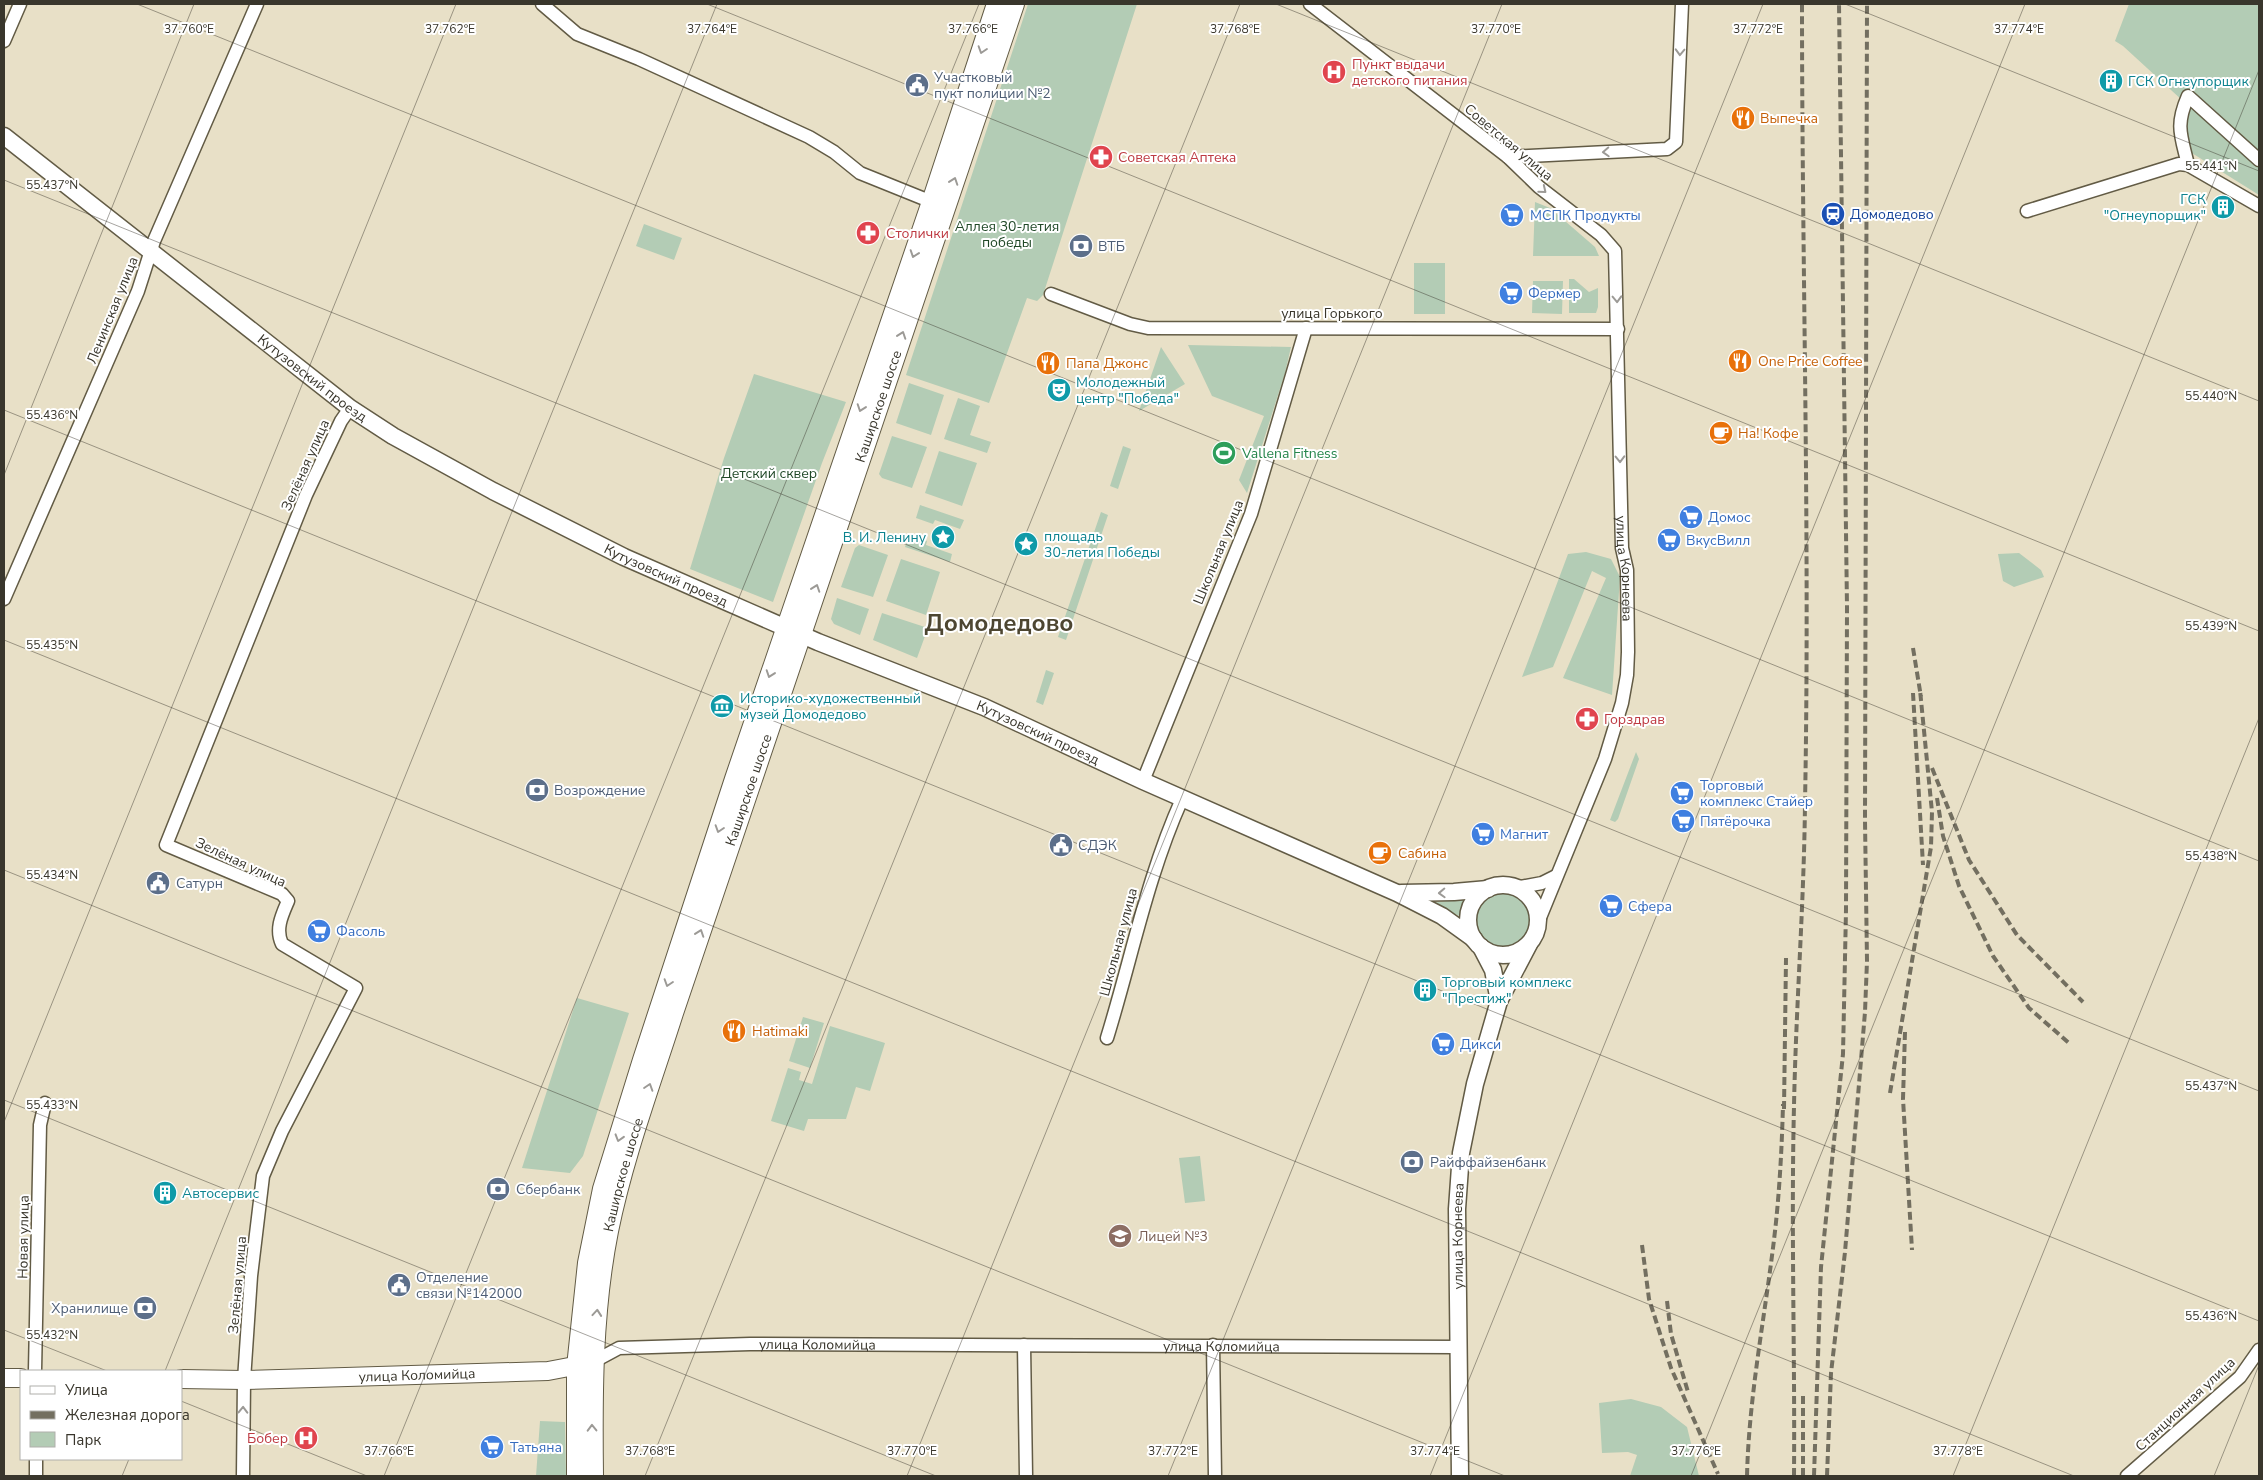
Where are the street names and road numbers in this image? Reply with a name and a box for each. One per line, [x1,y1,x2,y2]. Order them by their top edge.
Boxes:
street label: Советская улица [1460,100,1557,185]
street label: Ленинская улица [82,254,143,367]
street label: улица Горького [1281,304,1383,323]
street label: Кутузовский проезд [253,330,371,427]
street label: Каширское шоссе [851,348,906,465]
street label: Зелёная улица [277,417,334,514]
street label: Школьная улица [1189,497,1248,607]
street label: улица Корнеева [1611,515,1637,622]
street label: Кутузовский проезд [601,539,731,611]
street label: Кутузовский проезд [974,696,1102,769]
street label: Каширское шоссе [721,731,777,849]
street label: Зелёная улица [192,833,289,892]
street label: Школьная улица [1095,886,1142,998]
street label: Каширское шоссе [599,1116,648,1234]
street label: улица Корнеева [1448,1182,1469,1289]
street label: Новая улица [13,1195,34,1279]
street label: Зелёная улица [224,1235,251,1335]
street label: улица Коломийца [759,1335,876,1355]
street label: улица Коломийца [1163,1337,1280,1356]
street label: Станционная улица [2131,1353,2239,1456]
street label: улица Коломийца [358,1364,476,1387]

